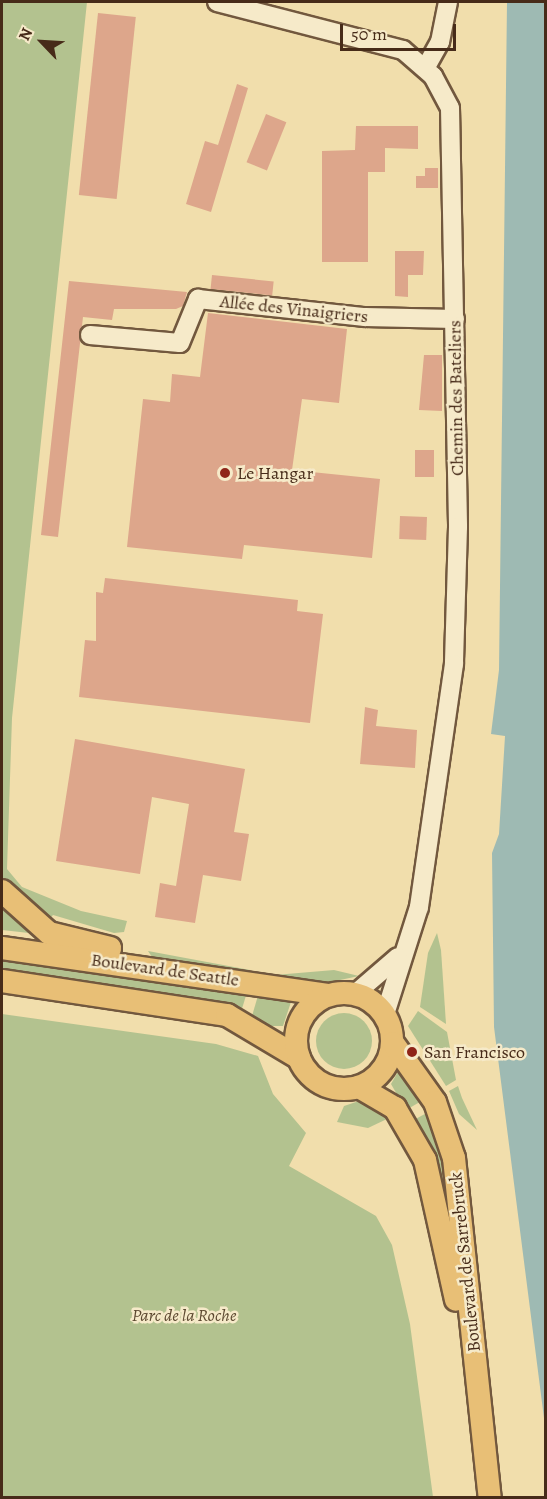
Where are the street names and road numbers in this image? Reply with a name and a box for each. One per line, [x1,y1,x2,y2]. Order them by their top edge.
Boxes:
street label: Allée des Vinaigriers [219,290,369,328]
street label: Chemin des Bateliers [444,320,468,476]
street label: Boulevard de Seattle [90,949,240,991]
street label: Boulevard de Sarrebruck [445,1171,485,1353]

